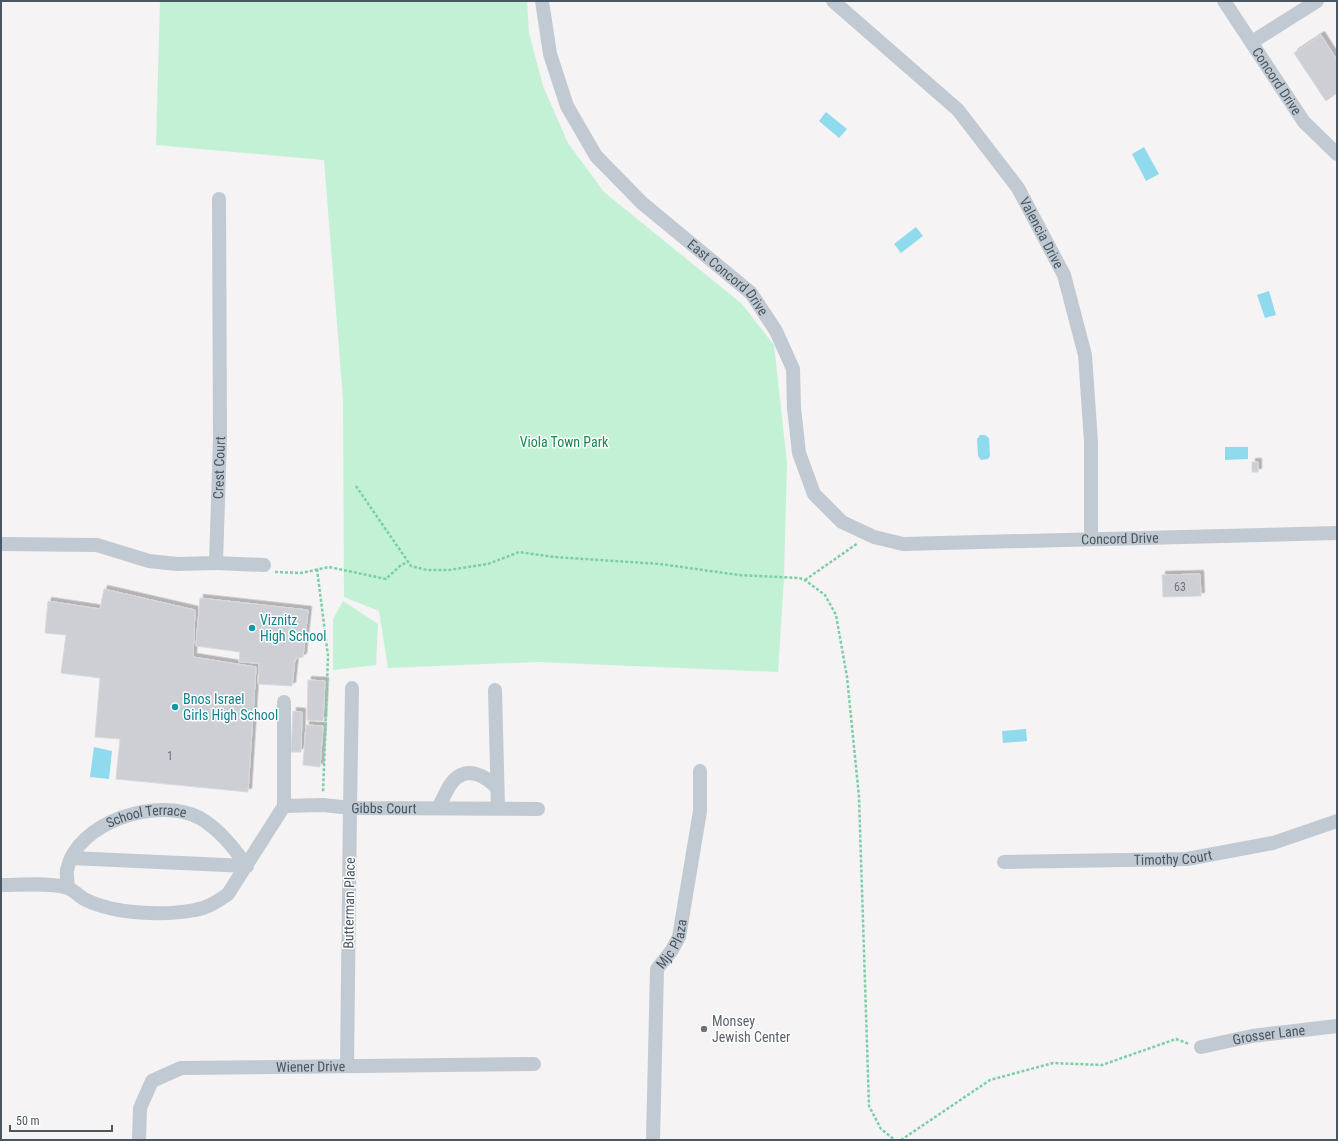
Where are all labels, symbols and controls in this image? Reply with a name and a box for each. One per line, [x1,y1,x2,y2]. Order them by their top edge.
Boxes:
street label: Concord Drive [1249,44,1305,118]
street label: Valencia Drive [1016,194,1067,272]
street label: East Concord Drive [684,236,772,319]
park label: Viola Town Park [520,434,609,450]
street label: Crest Court [210,436,228,499]
street label: Concord Drive [1081,530,1159,547]
house number: 63 [1174,580,1186,594]
place label: Viznitz High School [260,612,327,644]
marker: Viznitz High School [247,623,257,633]
place label: Bnos Israel Girls High School [183,691,278,723]
marker: Bnos Israel Girls High School [170,702,180,712]
house number: 1 [167,749,173,763]
street label: Gibbs Court [351,800,417,816]
street label: School Terrace [103,802,189,831]
street label: Timothy Court [1134,847,1213,868]
street label: Butterman Place [340,857,358,949]
street label: Mjc Plaza [653,918,690,972]
place label: Monsey Jewish Center [712,1013,790,1045]
street label: Grosser Lane [1231,1022,1306,1048]
marker: Monsey Jewish Center [699,1024,709,1034]
street label: Wiener Drive [276,1058,346,1075]
scale bar [10,1107,112,1133]
text: 50 m [16,1114,40,1128]

